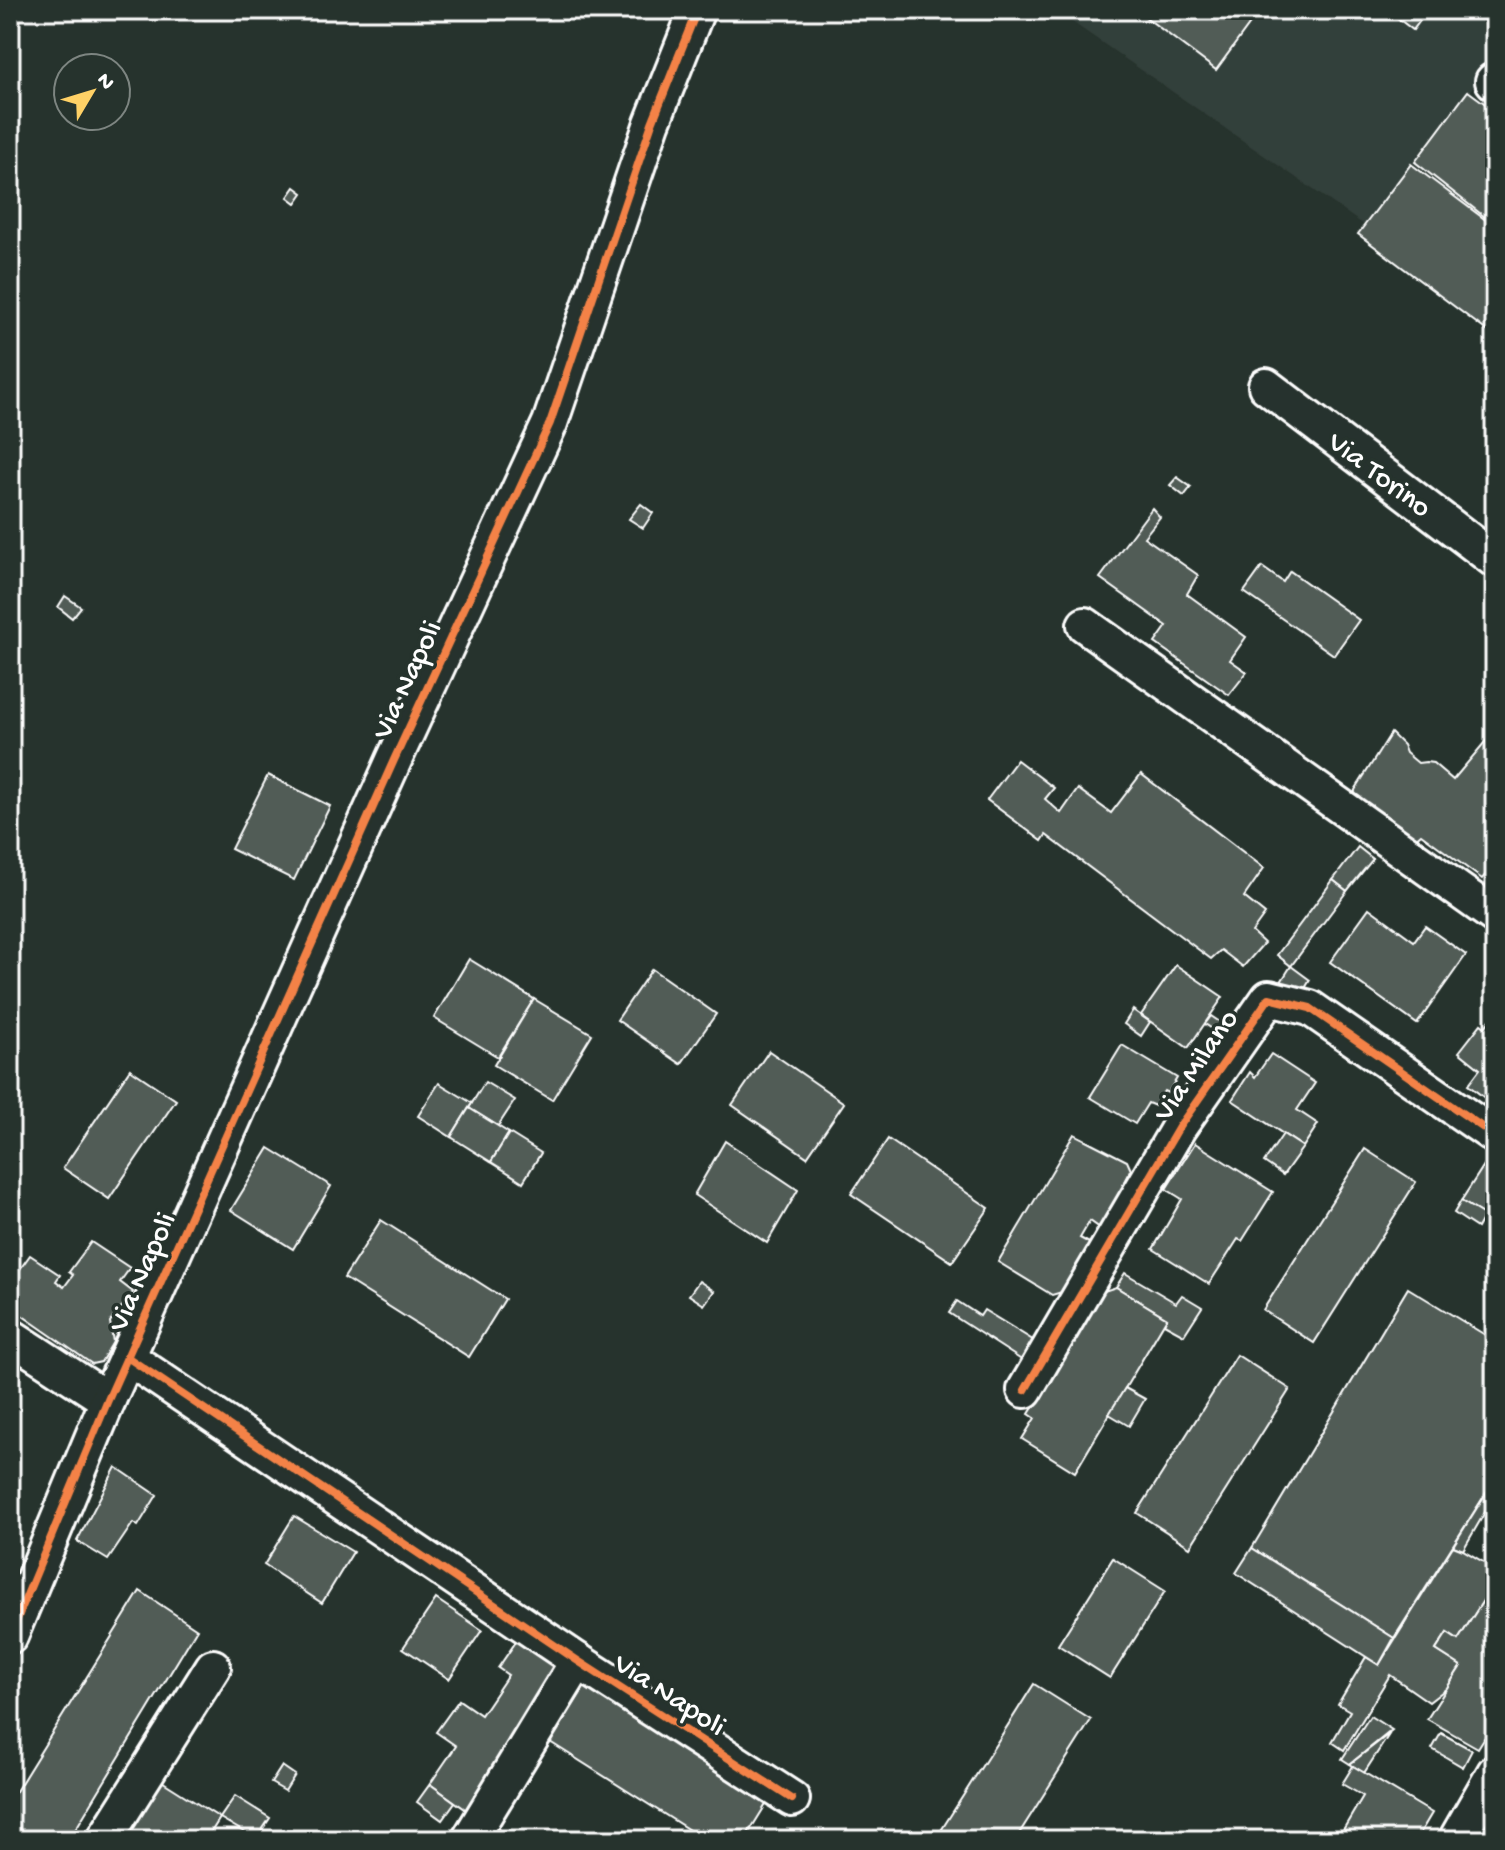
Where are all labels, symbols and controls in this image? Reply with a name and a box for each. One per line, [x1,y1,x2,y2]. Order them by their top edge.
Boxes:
north arrow [52,52,132,132]
text: N [90,68,119,96]
street label: Via Torino [1319,426,1437,527]
street label: Via Napoli [366,616,452,747]
street label: Via Milano [1147,1004,1248,1130]
street label: Via Napoli [102,1208,186,1339]
street label: Via Napoli [605,1647,731,1746]

